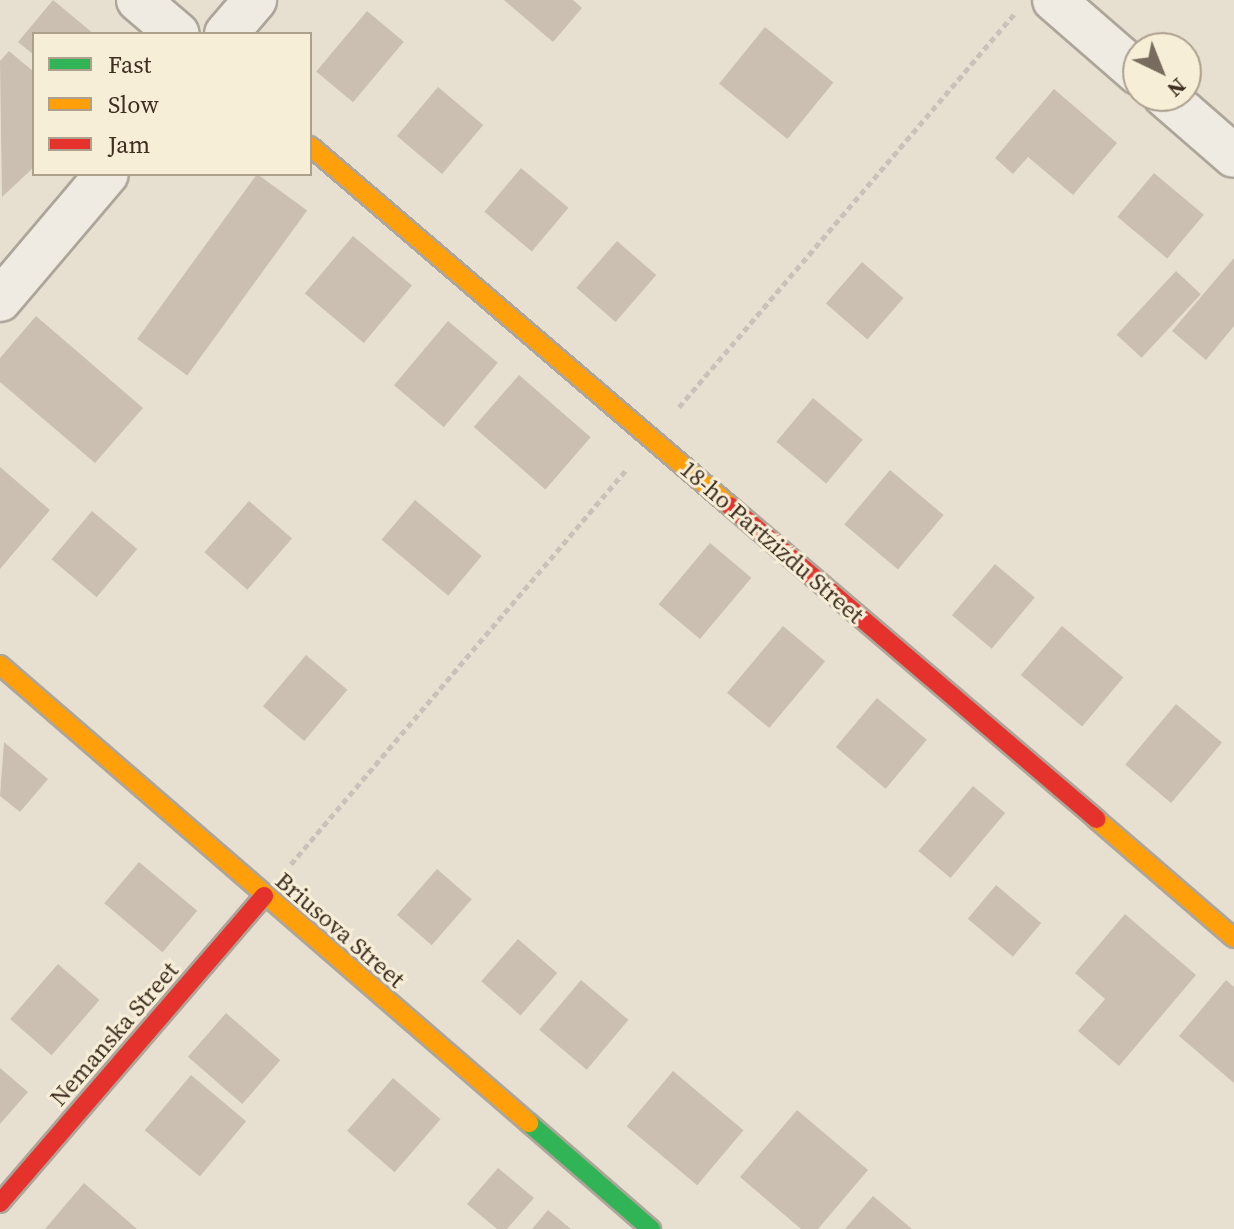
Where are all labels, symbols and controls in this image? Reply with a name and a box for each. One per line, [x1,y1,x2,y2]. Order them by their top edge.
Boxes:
legend [32,32,312,176]
north arrow [1122,32,1202,112]
text: Fast [108,48,151,81]
text: N [1161,72,1193,105]
text: Slow [108,88,159,121]
text: Jam [108,128,150,161]
street label: 18-ho Partzizdu Street [674,455,870,629]
street label: Briusova Street [270,866,410,994]
street label: Nemanska Street [44,956,184,1112]

